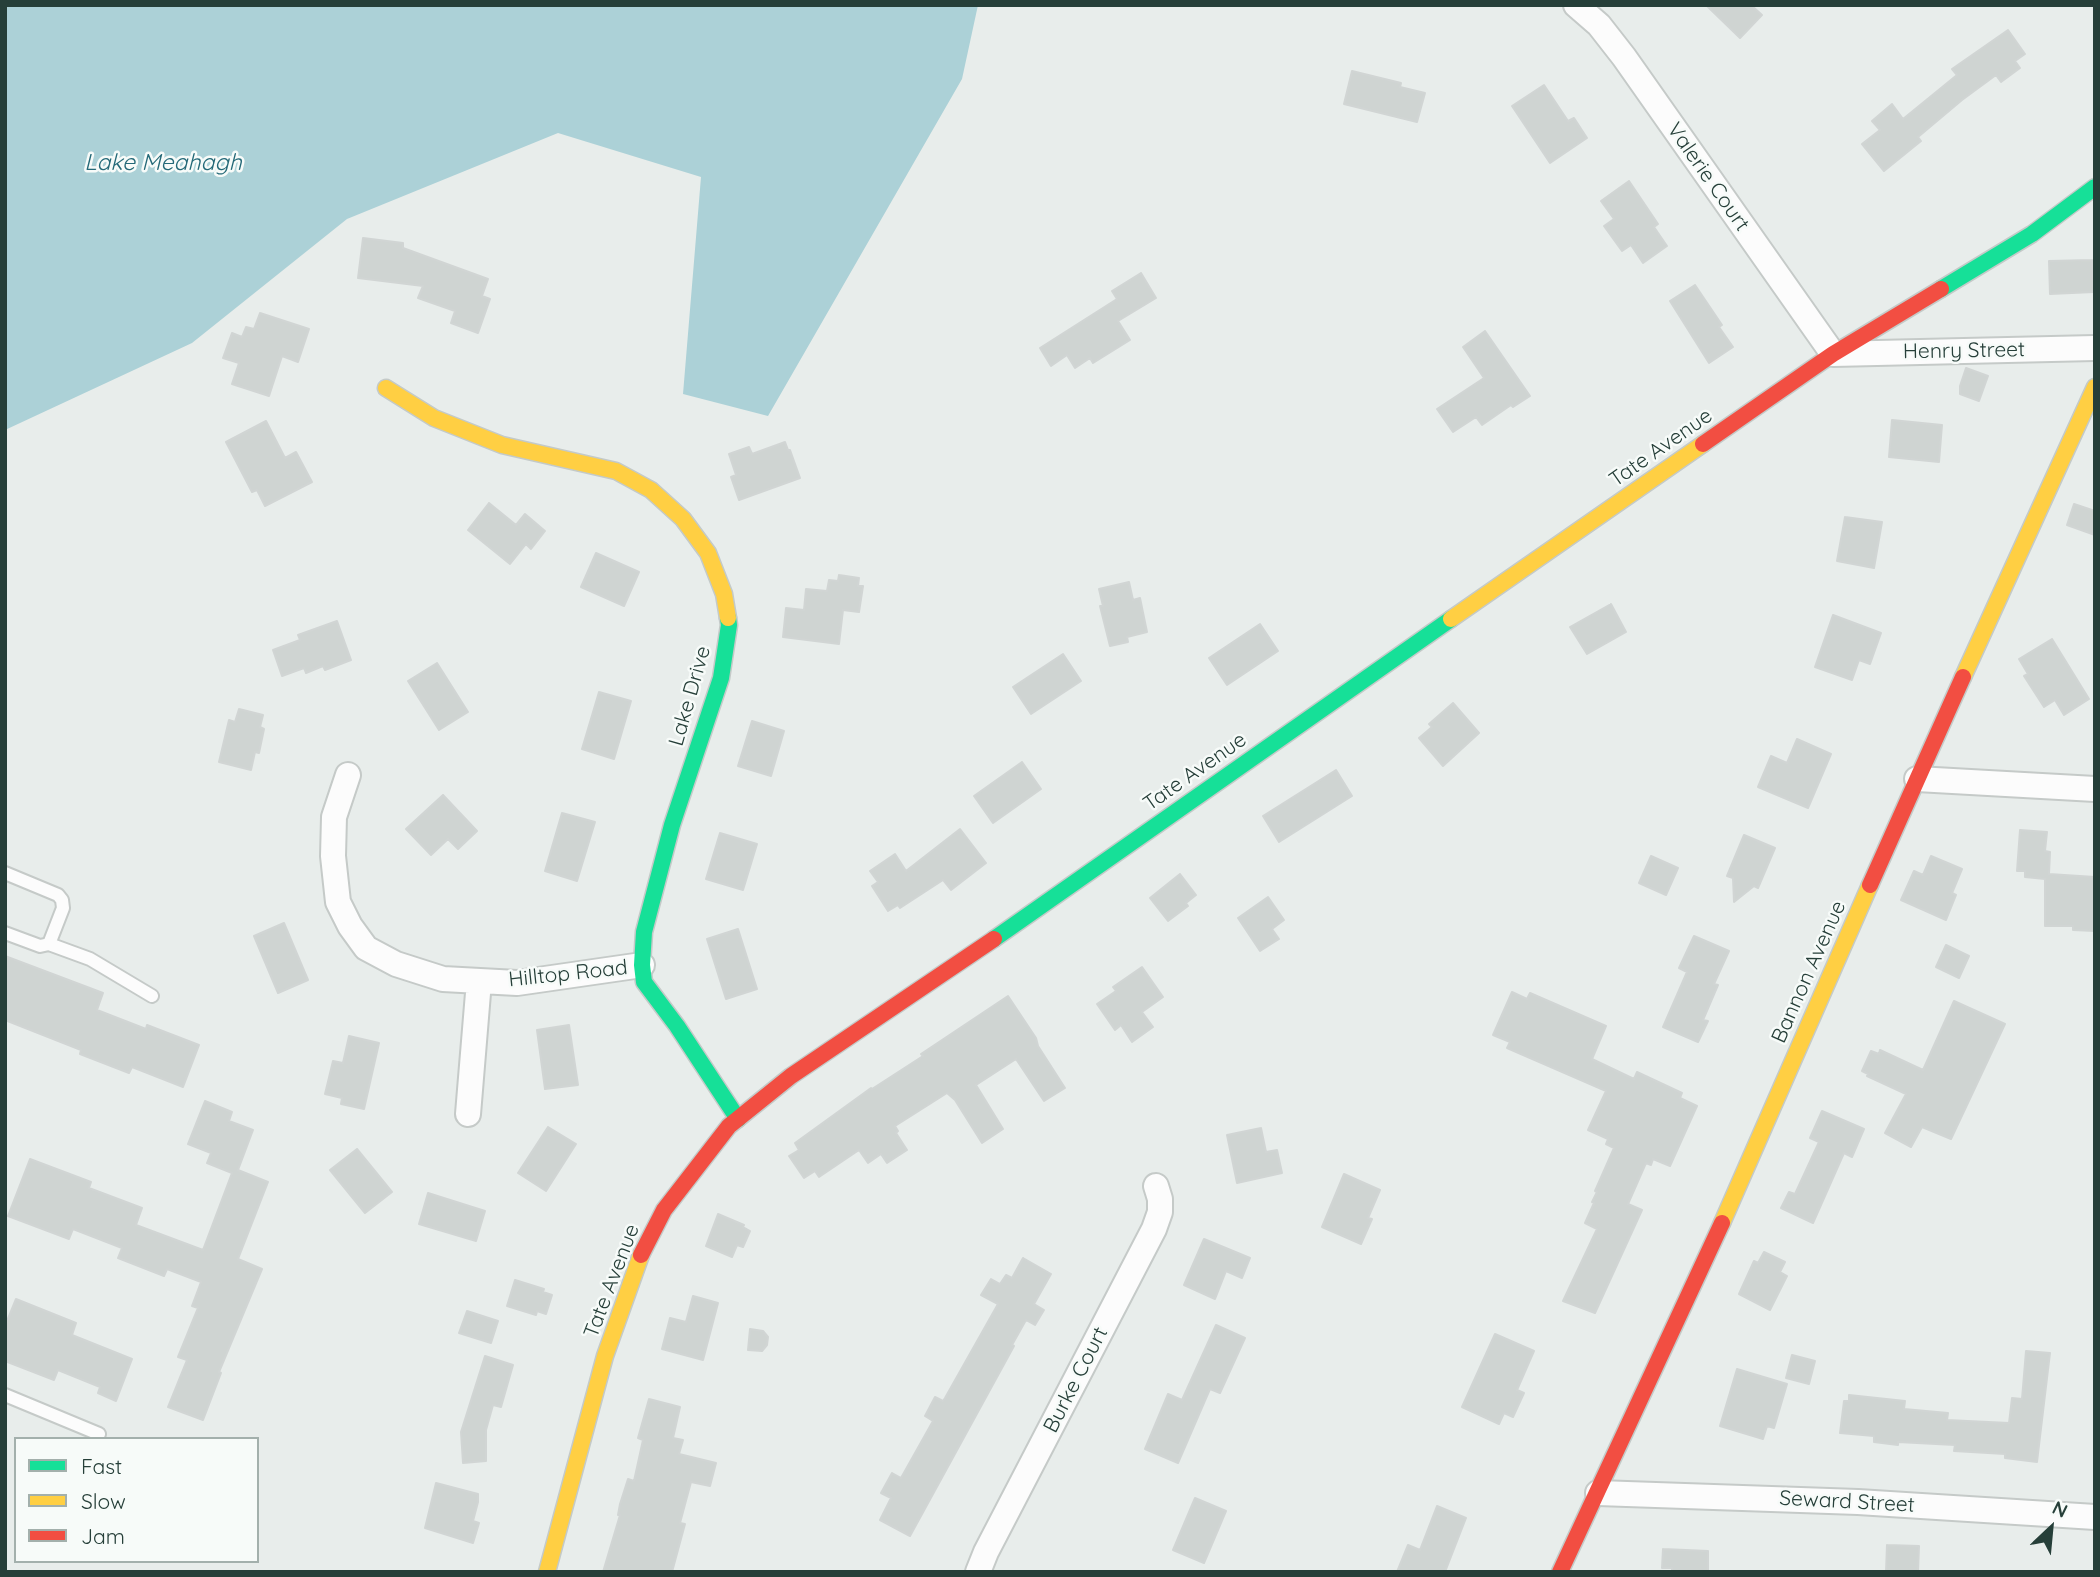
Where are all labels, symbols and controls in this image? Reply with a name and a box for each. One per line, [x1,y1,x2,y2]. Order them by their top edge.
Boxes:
street label: Valerie Court [1661,118,1755,236]
water label: Lake Meahagh [84,149,242,177]
street label: Henry Street [1903,337,2025,365]
street label: Tate Avenue [1605,403,1717,493]
street label: Lake Drive [664,643,716,749]
street label: Tate Avenue [1139,727,1251,817]
street label: Bannon Avenue [1766,897,1852,1047]
street label: Hilltop Road [507,955,629,993]
street label: Tate Avenue [579,1221,645,1341]
street label: Burke Court [1039,1323,1113,1437]
legend [14,1437,259,1563]
text: Fast [81,1453,122,1479]
street label: Seward Street [1779,1486,1915,1518]
text: Slow [81,1488,126,1514]
north arrow [2016,1493,2086,1563]
text: N [2049,1495,2072,1523]
text: Jam [81,1523,125,1549]

